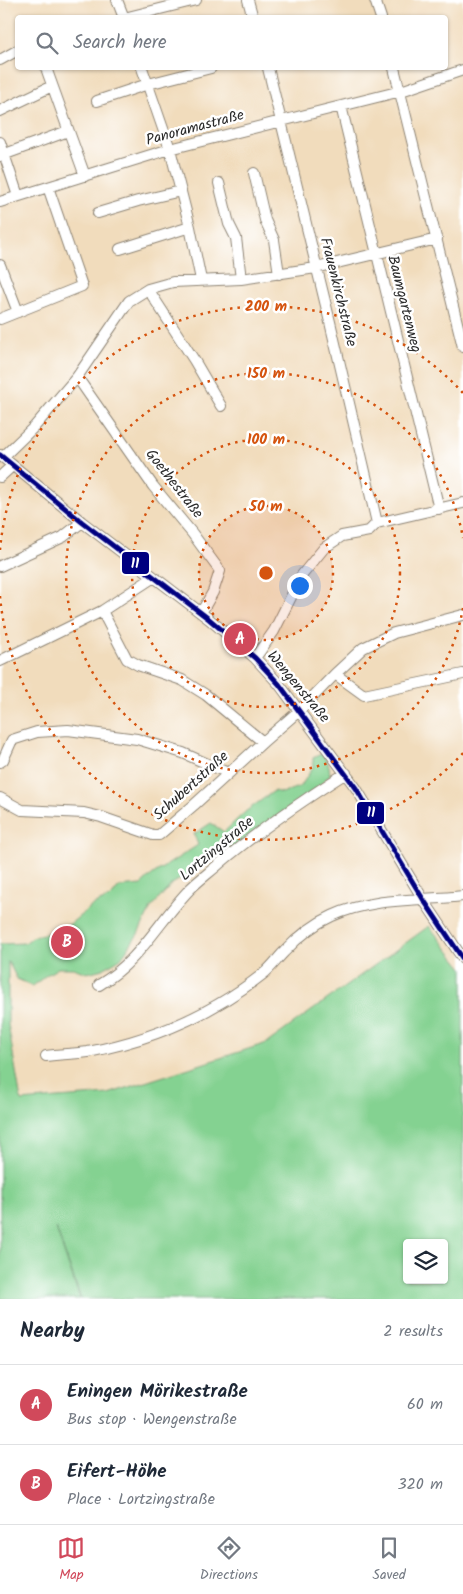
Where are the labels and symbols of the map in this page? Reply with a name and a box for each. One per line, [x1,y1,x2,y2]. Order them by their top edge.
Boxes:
street label: Panoramastraße [143,103,247,153]
street label: Frauenkirchstraße [313,235,363,349]
street label: Baumgartenweg [380,253,428,355]
text: 200 m [245,295,287,319]
text: 150 m [247,362,285,386]
text: 100 m [247,428,285,452]
street label: Goethestraße [139,444,209,524]
text: 50 m [248,495,283,519]
line badge: 11 [121,551,150,575]
text: 11 [131,553,140,575]
centre of rings [257,564,275,582]
your location [287,573,313,599]
pin: A [224,620,256,658]
street label: Wengenstraße [260,646,336,729]
street label: Schubertstraße [148,745,235,827]
line badge: 11 [356,801,385,825]
text: 11 [367,802,376,824]
street label: Lortzingstraße [175,810,260,887]
pin: B [51,923,83,961]

